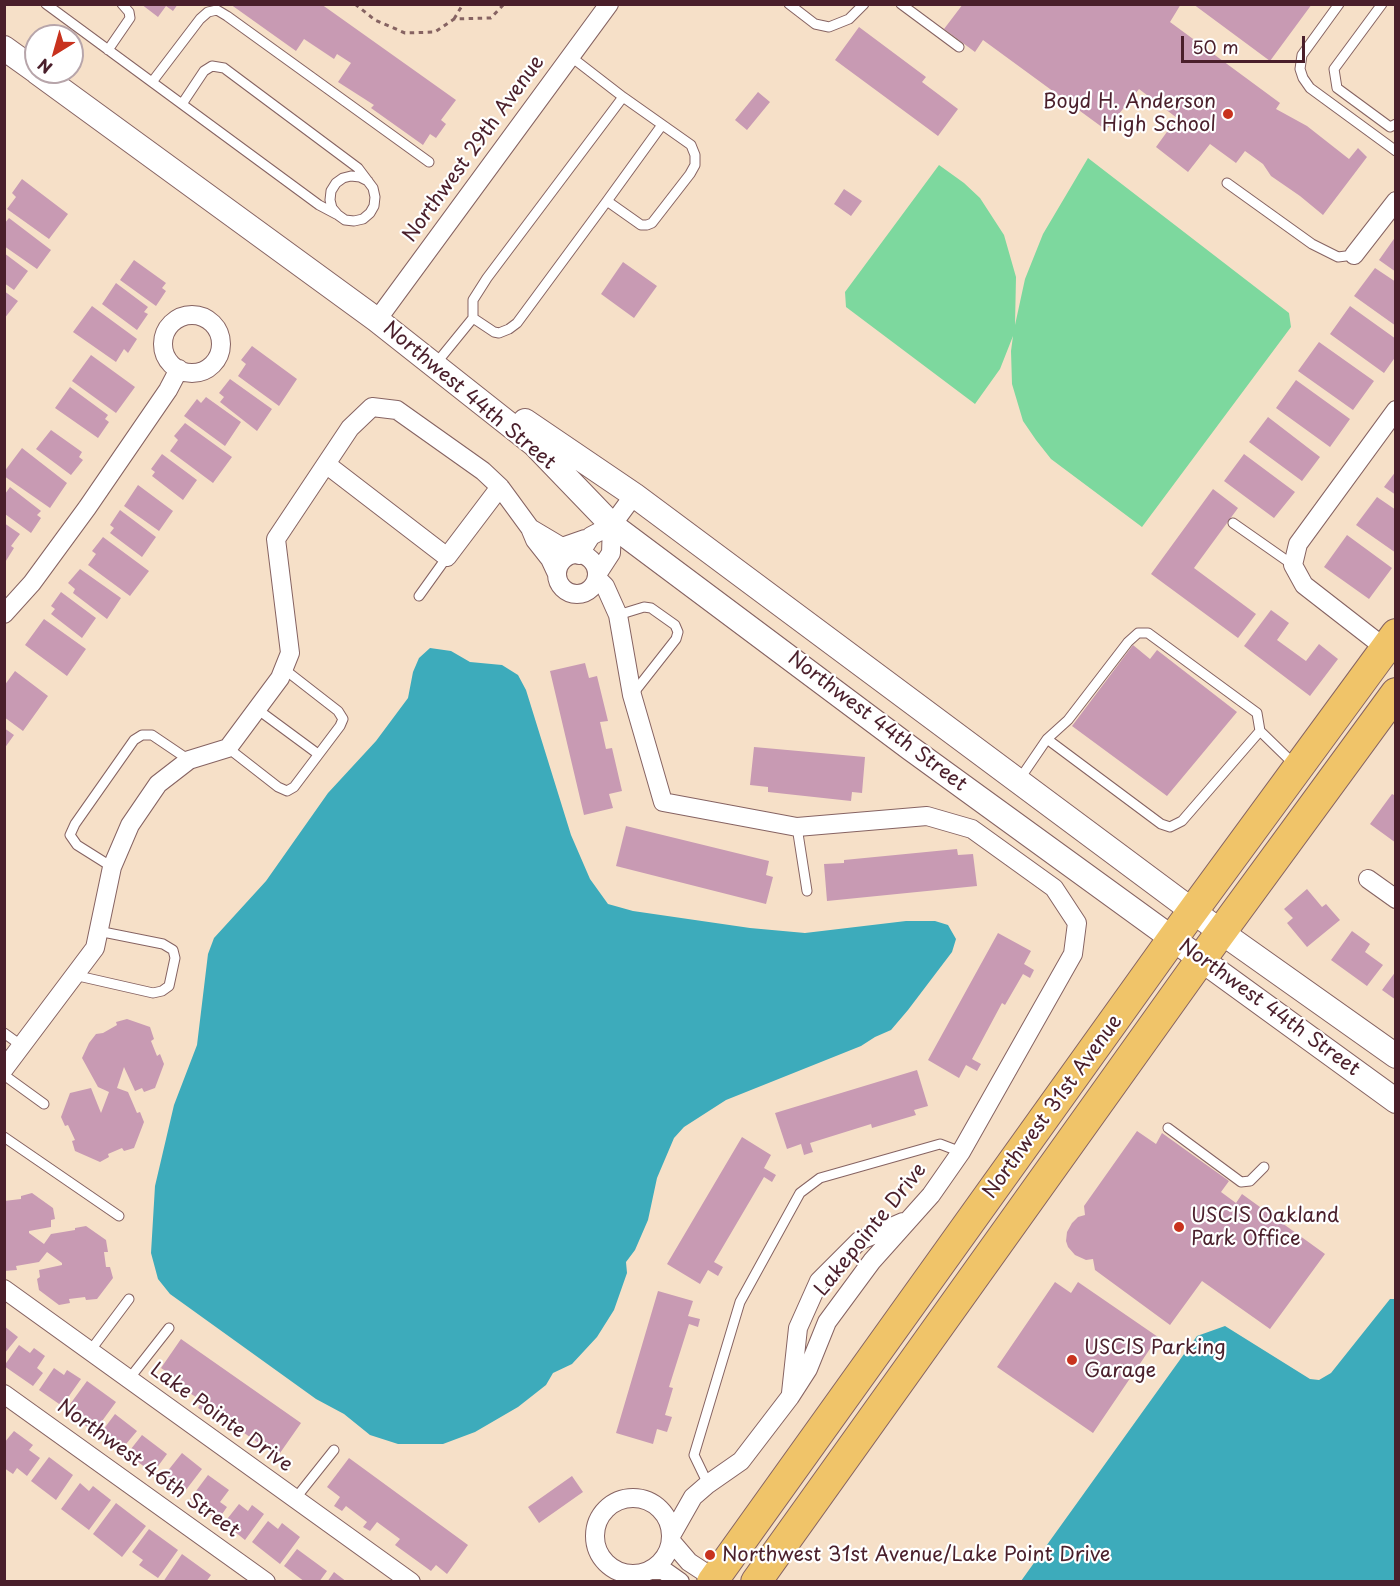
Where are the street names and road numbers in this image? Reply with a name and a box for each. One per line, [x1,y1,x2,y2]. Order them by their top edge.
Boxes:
street label: Northwest 29th Avenue [398,51,550,247]
street label: Northwest 44th Street [378,317,560,475]
street label: Northwest 44th Street [783,647,971,797]
street label: Northwest 44th Street [1174,934,1364,1082]
street label: Northwest 31st Avenue [978,1010,1128,1204]
street label: Lakepointe Drive [810,1159,932,1301]
street label: Lake Pointe Drive [145,1358,297,1478]
street label: Northwest 46th Street [52,1395,244,1543]

